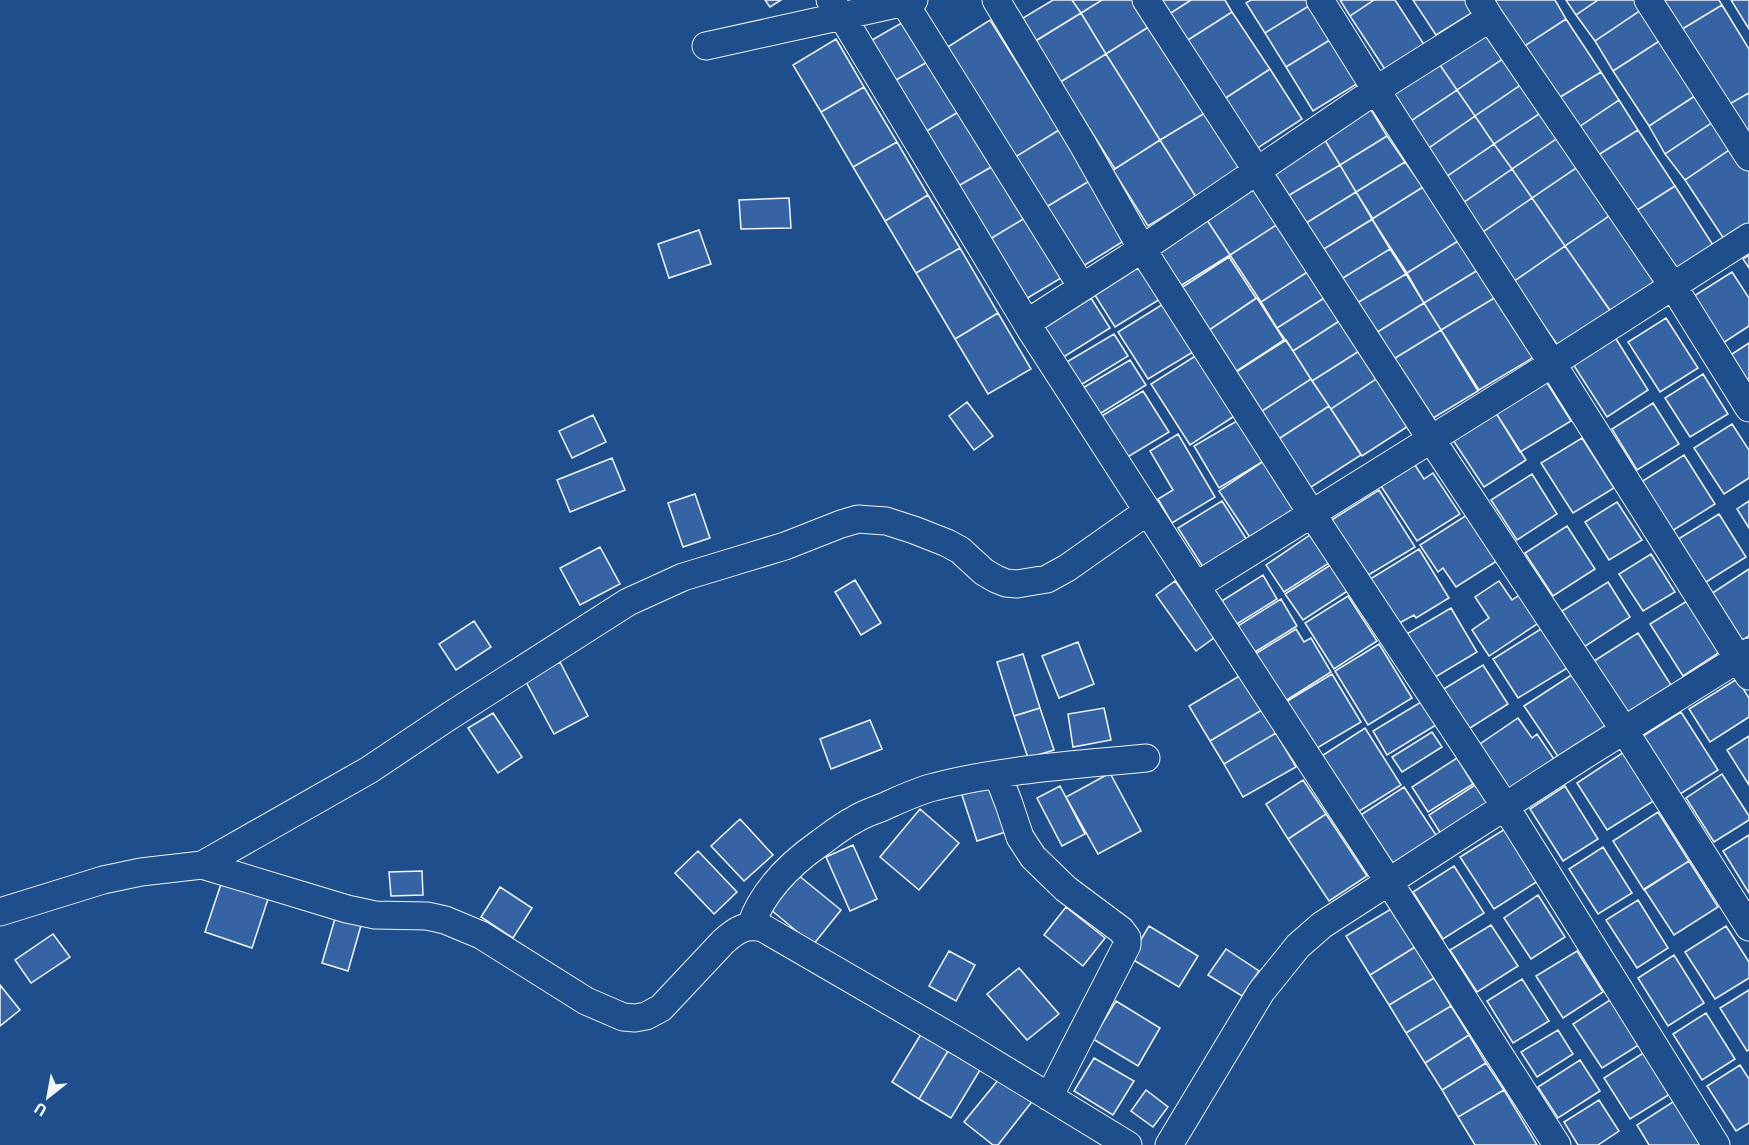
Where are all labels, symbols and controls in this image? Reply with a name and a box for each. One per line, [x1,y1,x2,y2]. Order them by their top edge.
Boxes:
north arrow [18,1067,78,1127]
text: U [30,1099,50,1121]

